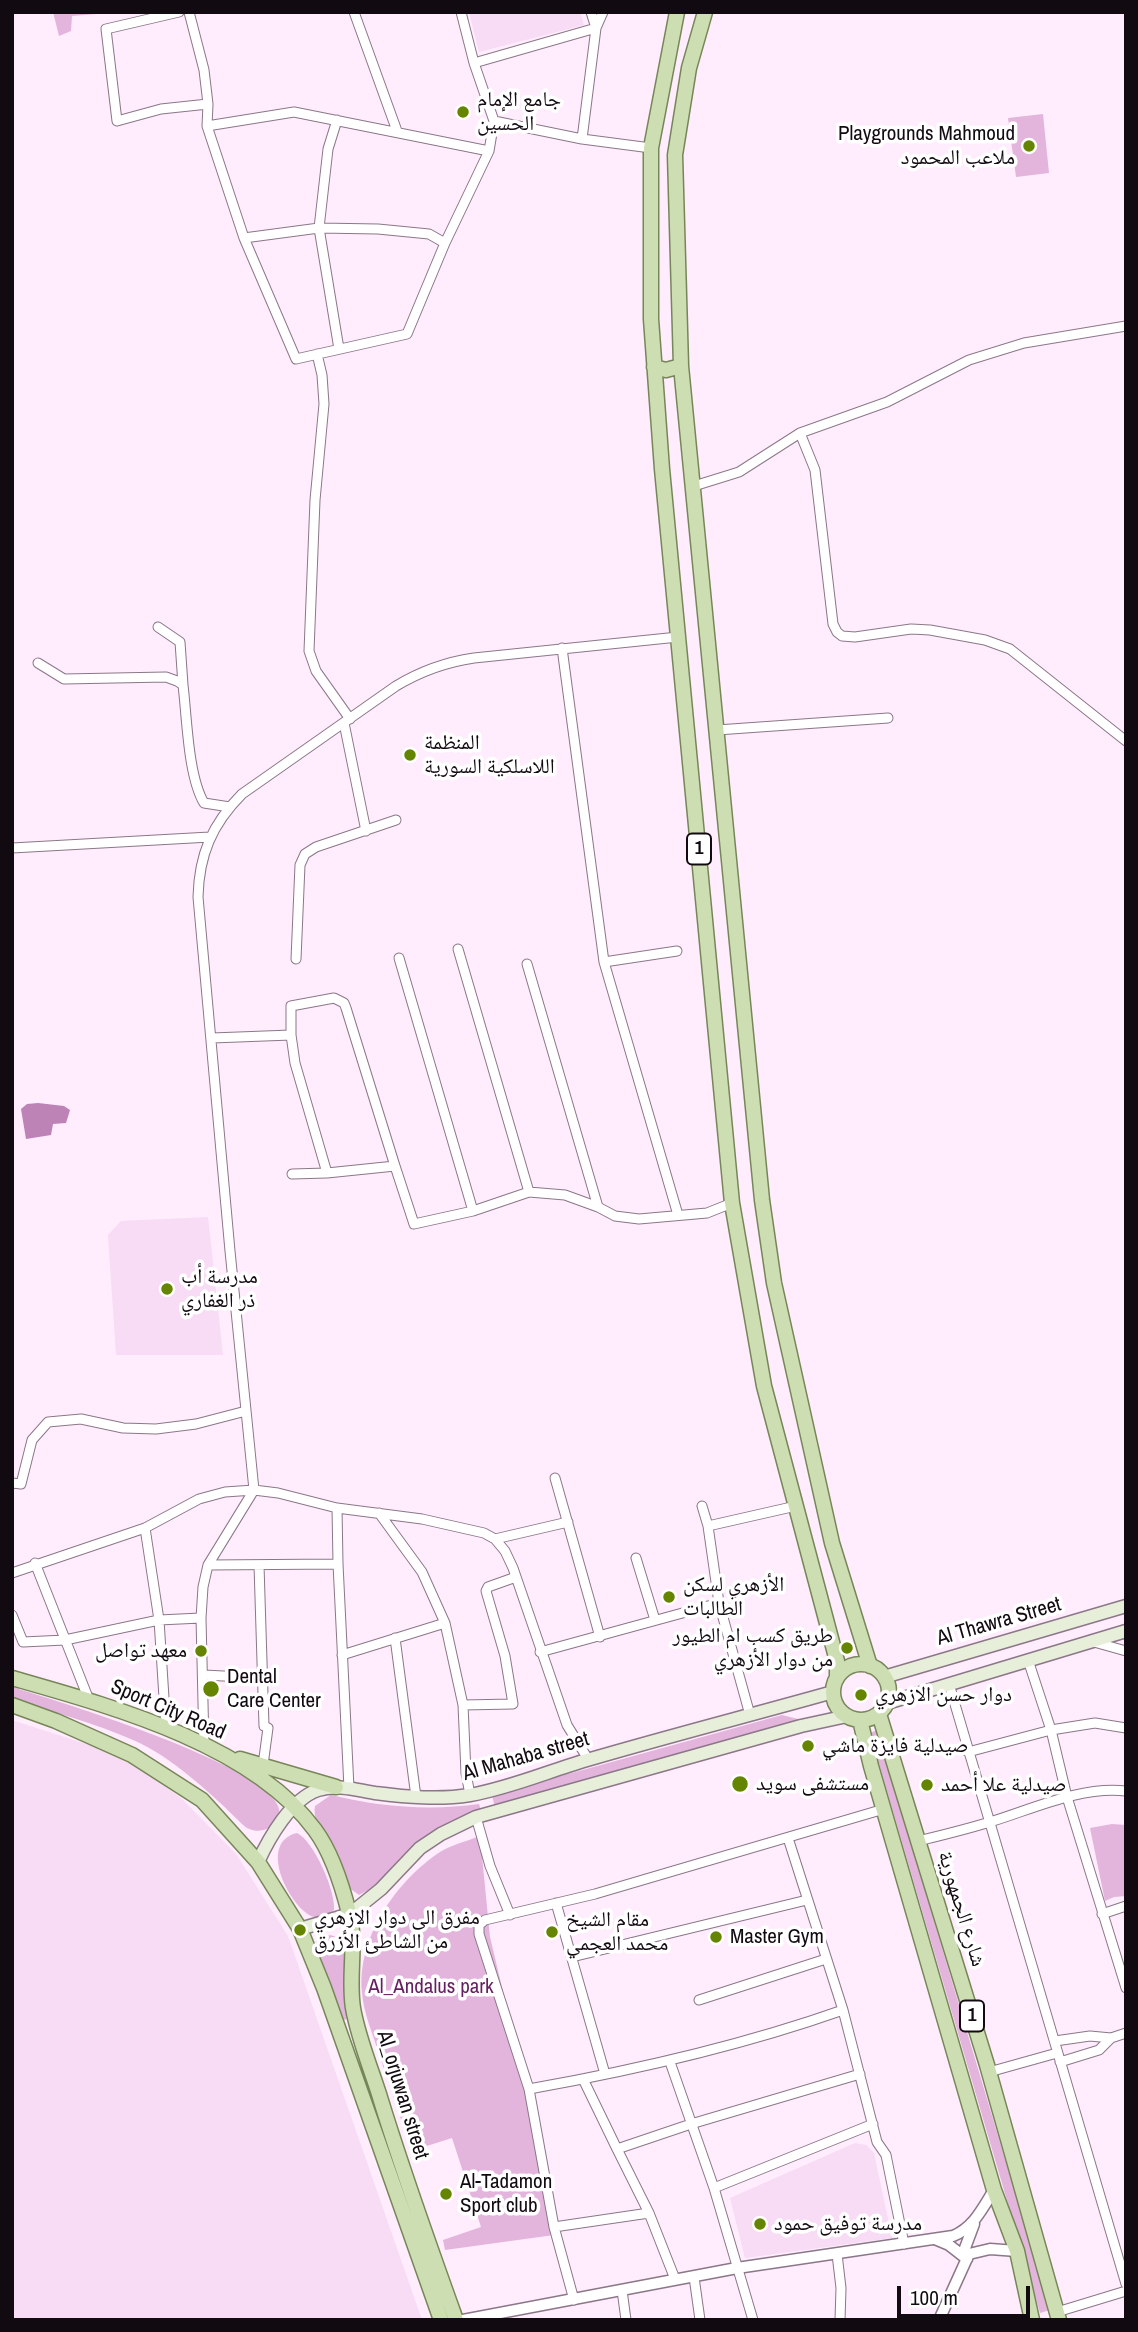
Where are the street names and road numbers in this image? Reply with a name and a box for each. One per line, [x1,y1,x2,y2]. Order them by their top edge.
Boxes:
road number: 1 [687,834,711,864]
street label: Al Thawra Street [934,1592,1064,1652]
street label: Sport City Road [107,1674,229,1746]
street label: Al Mahaba street [460,1727,592,1787]
street label: شارع الجمهورية [931,1848,991,1970]
road number: 1 [960,2000,984,2032]
street label: Al_orjuwan street [371,2028,433,2162]

